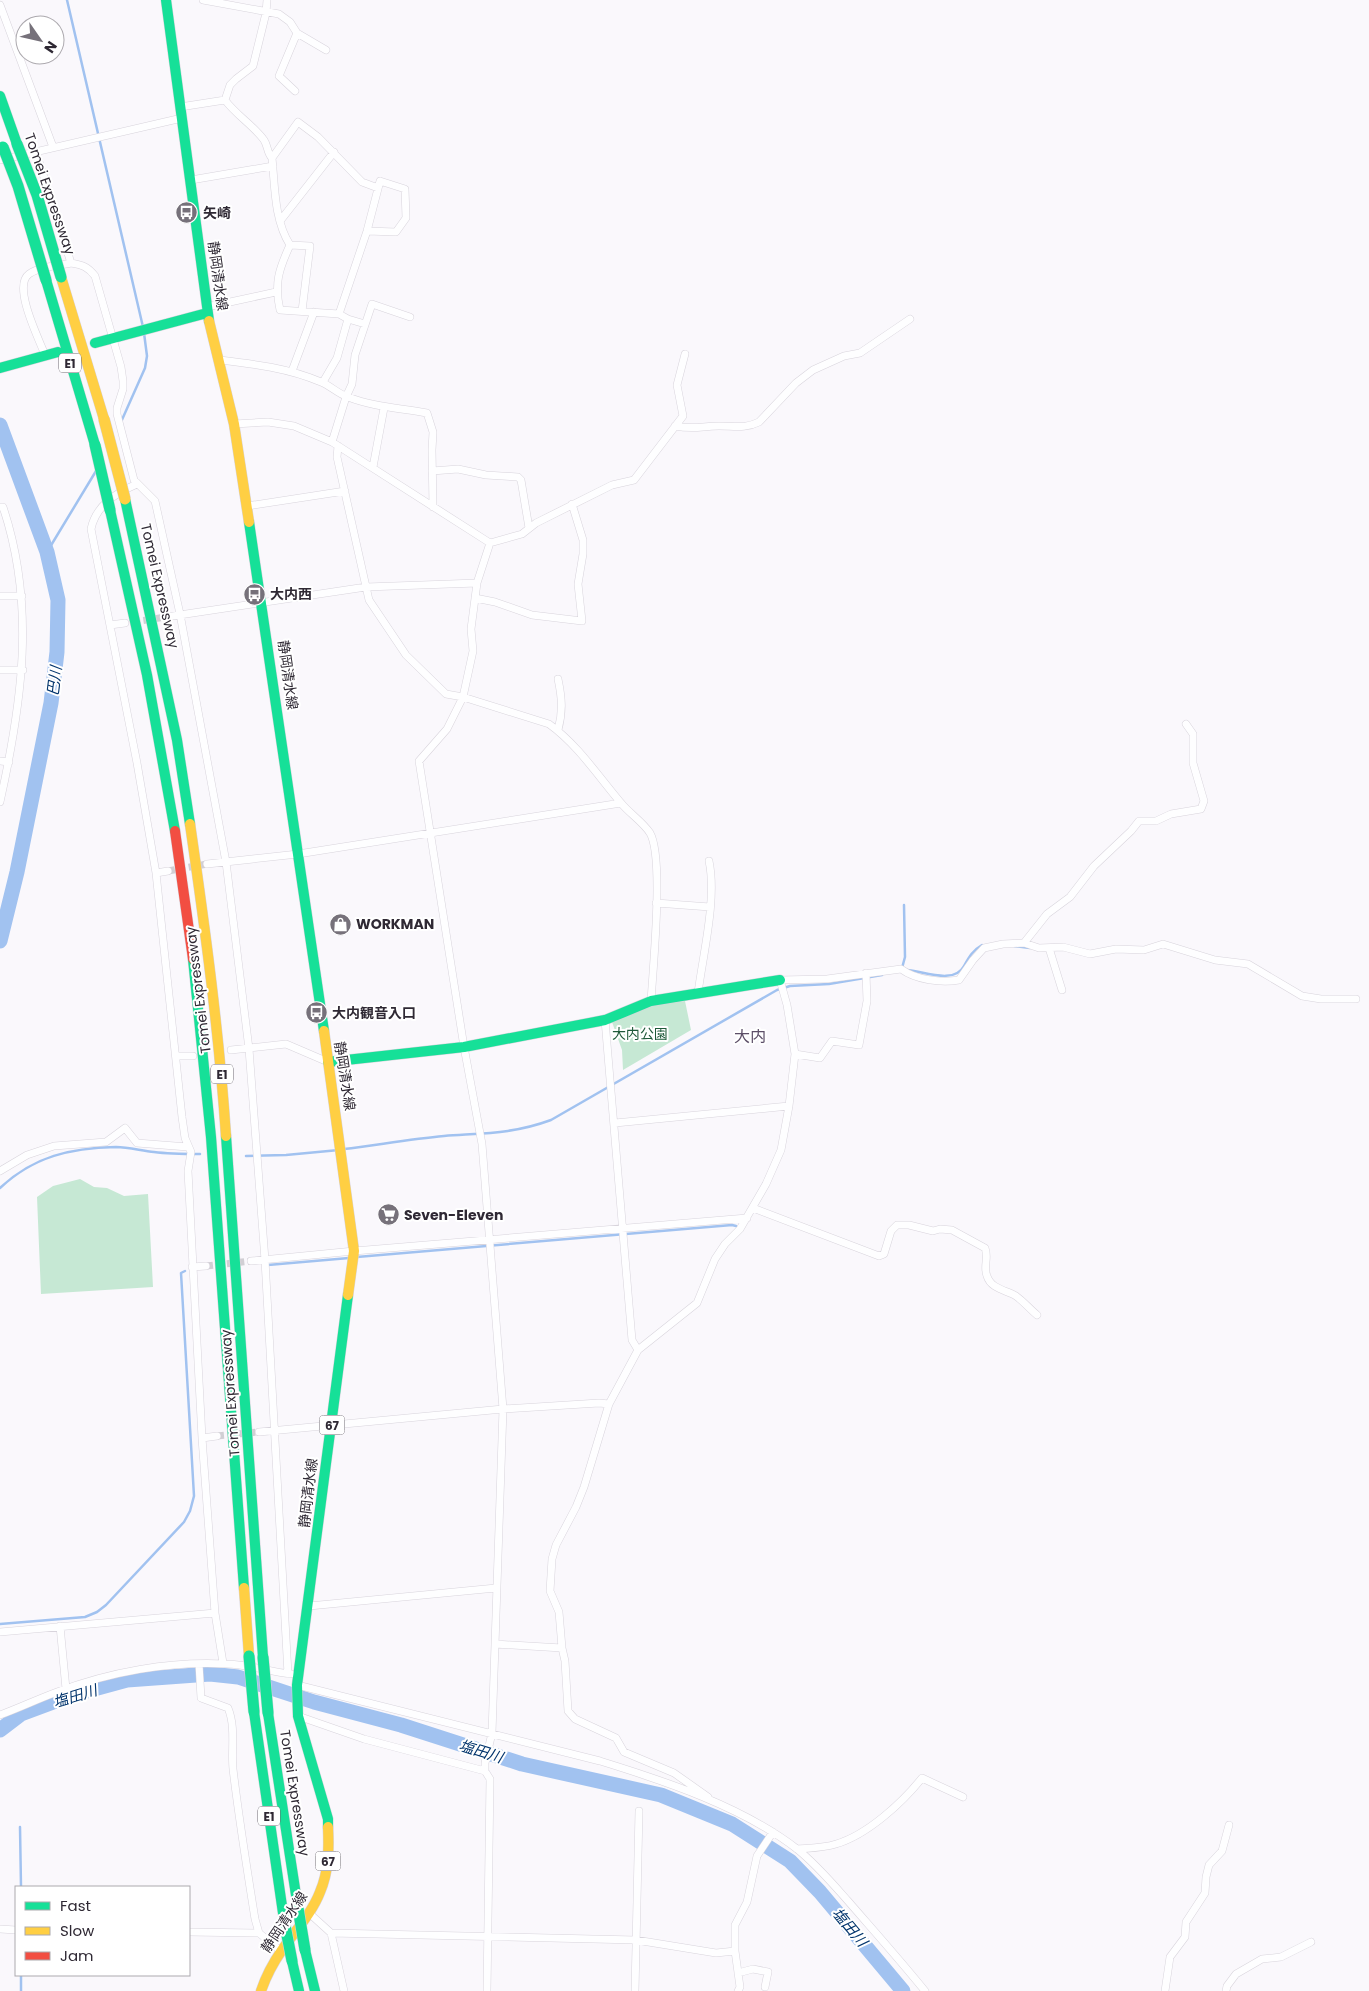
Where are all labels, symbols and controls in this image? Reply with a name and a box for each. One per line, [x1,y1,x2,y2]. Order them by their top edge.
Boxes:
north arrow [15,15,65,65]
text: N [40,37,62,57]
street label: Tomei Expressway [20,130,80,258]
bus stop icon: 矢崎 [175,201,199,225]
place label: 矢崎 [203,203,231,223]
street label: 静岡清水線 [203,240,233,312]
road number: E1 [59,353,81,372]
street label: Tomei Expressway [136,522,184,650]
bus stop icon: 大内西 [242,582,266,606]
place label: 大内西 [270,584,312,604]
street label: 静岡清水線 [273,639,303,711]
water label: 巴川 [42,663,66,697]
shop icon: WORKMAN [328,912,352,936]
place label: WORKMAN [356,914,434,934]
street label: Tomei Expressway [180,925,216,1055]
bus stop icon: 大内観音入口 [304,1001,328,1025]
place label: 大内観音入口 [332,1003,416,1023]
park label: 大内公園 [612,1024,668,1044]
district label: 大内 [734,1025,766,1048]
street label: 静岡清水線 [330,1040,360,1112]
road number: E1 [211,1064,233,1084]
supermarket icon: Seven-Eleven [376,1203,400,1227]
place label: Seven-Eleven [404,1205,503,1225]
street label: Tomei Expressway [216,1329,244,1457]
road number: 67 [320,1416,344,1434]
street label: 静岡清水線 [294,1457,322,1529]
water label: 塩田川 [50,1679,101,1713]
street label: Tomei Expressway [275,1728,315,1858]
water label: 塩田川 [456,1734,507,1768]
road number: E1 [258,1806,280,1825]
road number: 67 [316,1852,340,1870]
legend [15,1886,190,1976]
street label: 静岡清水線 [256,1887,312,1957]
text: Fast [60,1895,91,1916]
water label: 塩田川 [827,1903,874,1953]
text: Slow [60,1920,95,1941]
text: Jam [60,1945,94,1966]

